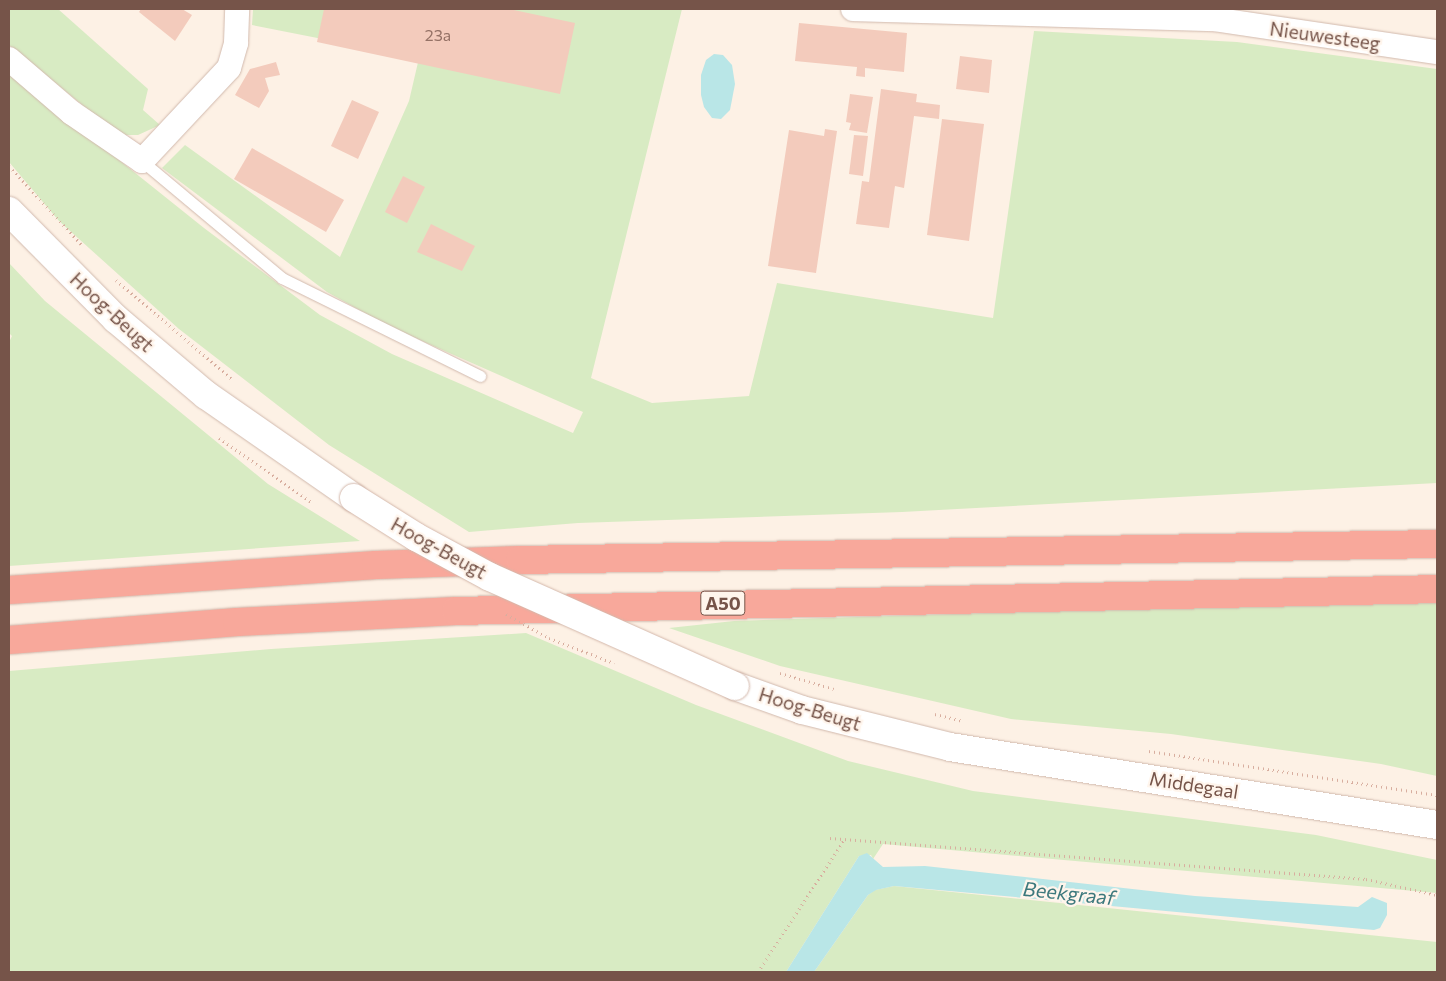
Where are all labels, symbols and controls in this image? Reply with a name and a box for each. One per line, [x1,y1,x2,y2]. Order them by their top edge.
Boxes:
street label: Nieuwesteeg [1268,17,1382,55]
house number: 23a [425,25,451,45]
street label: Hoog-Beugt [66,268,158,356]
street label: Hoog-Beugt [387,512,491,584]
road number: A50 [699,588,747,618]
street label: Hoog-Beugt [756,683,864,735]
street label: Middegaal [1148,767,1240,803]
water label: Beekgraaf [1022,876,1116,910]

